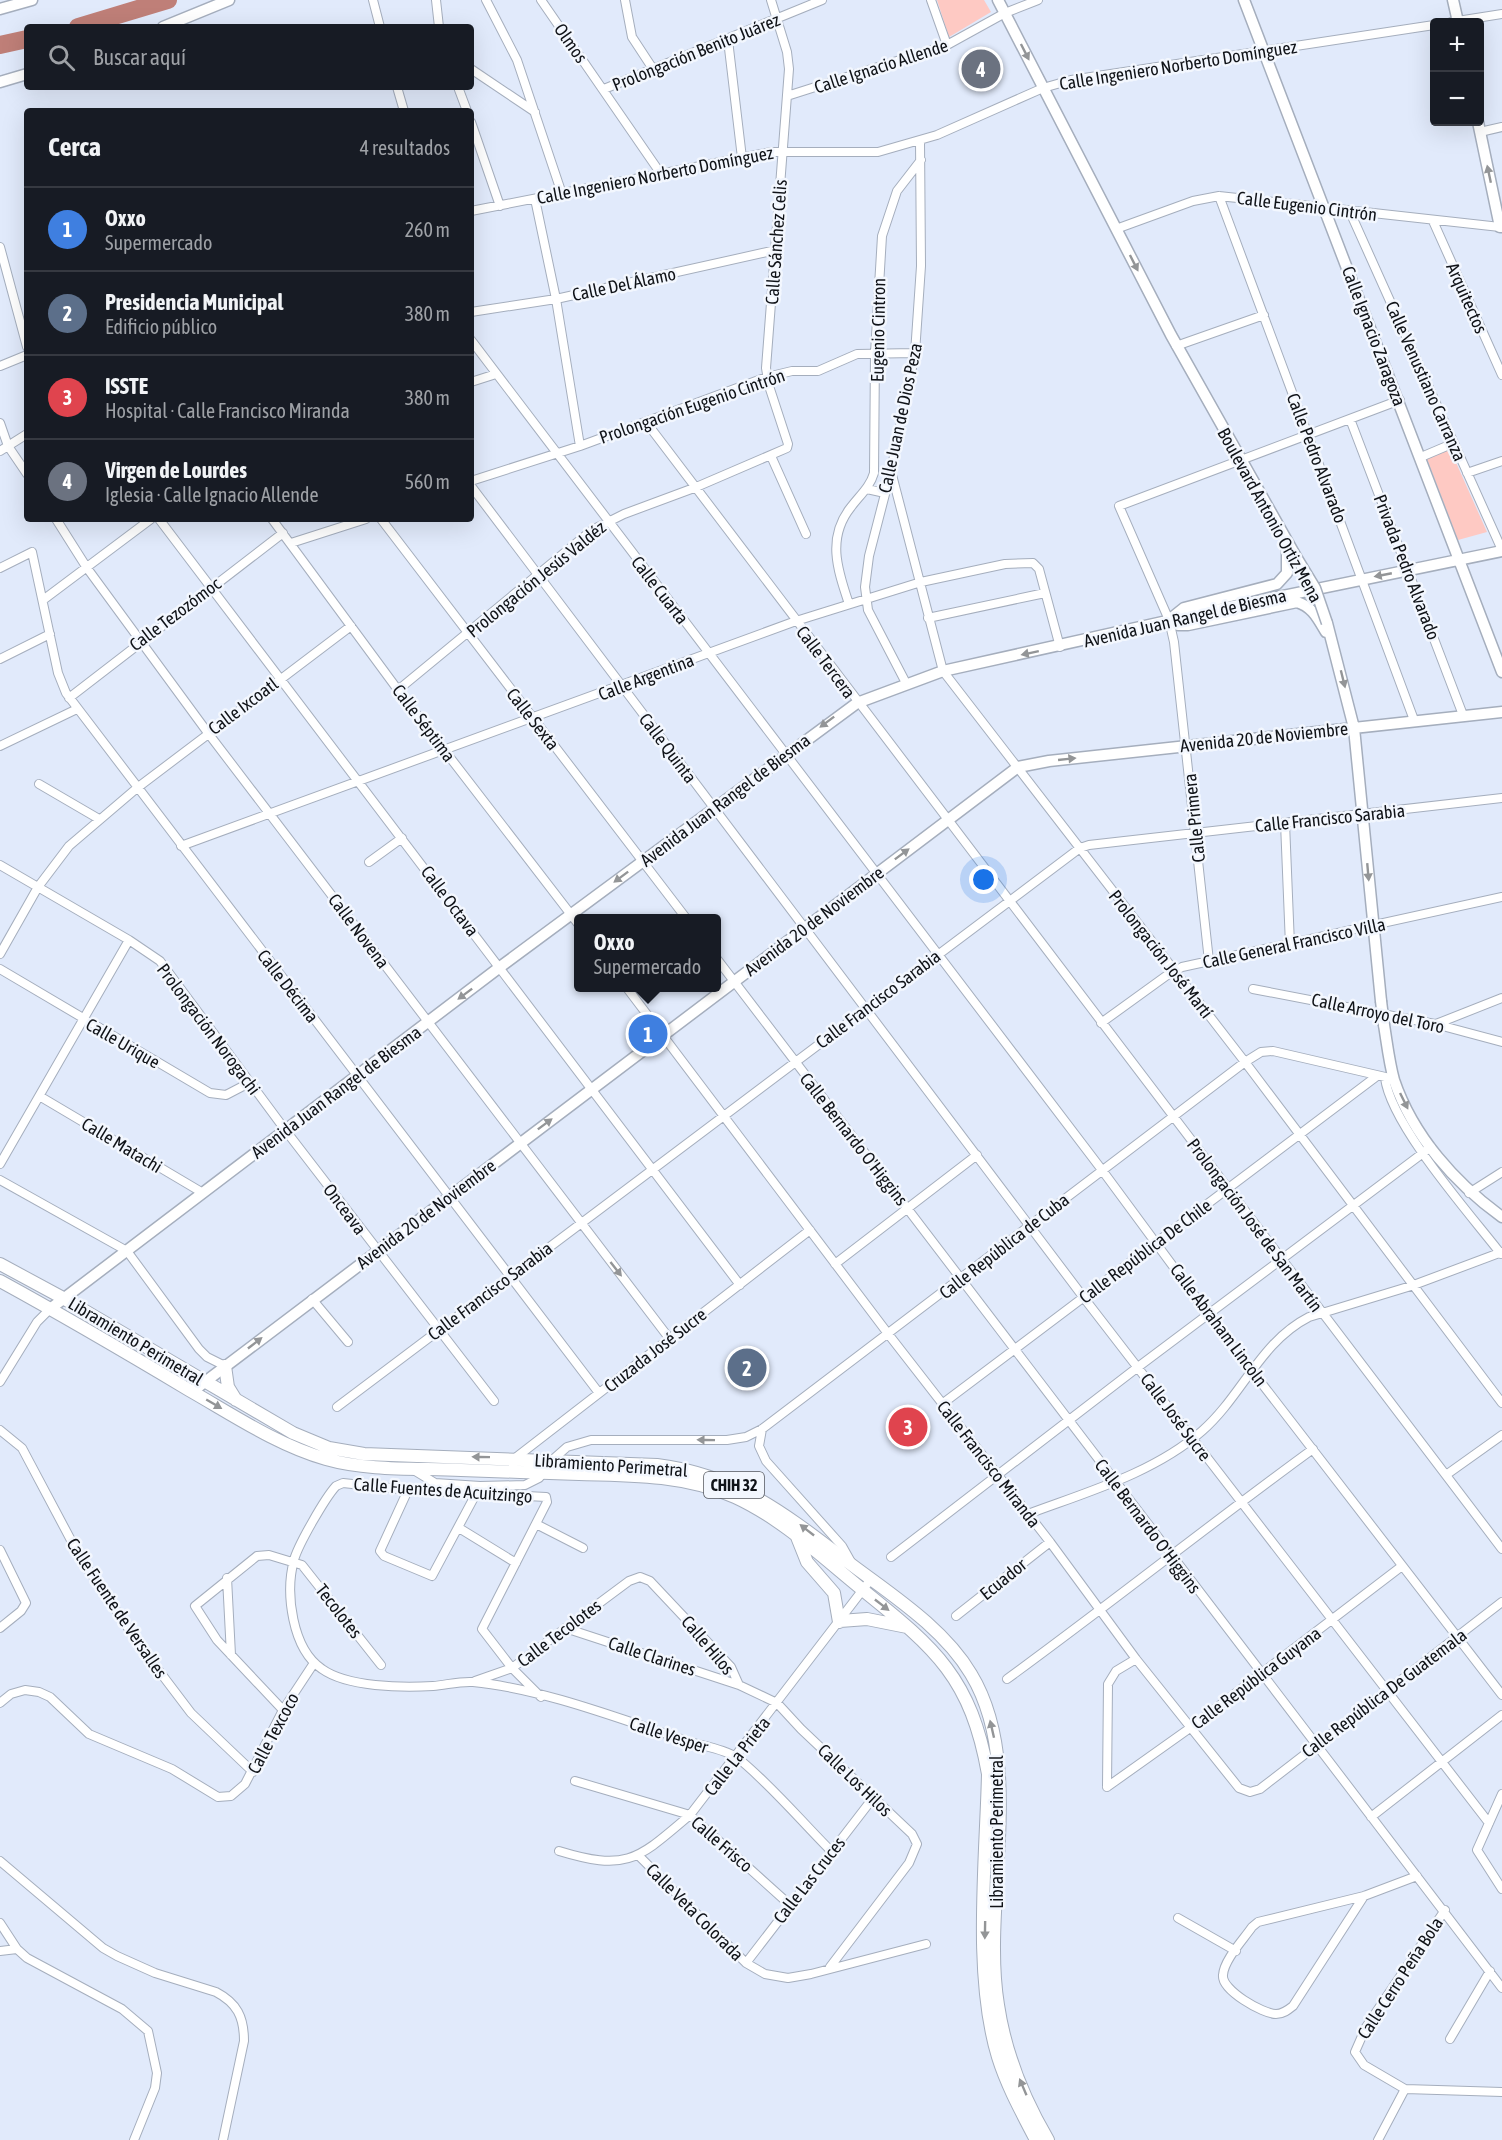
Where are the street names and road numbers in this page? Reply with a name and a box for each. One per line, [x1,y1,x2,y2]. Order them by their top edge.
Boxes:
street label: Prolongación Benito Juárez [609,9,783,95]
street label: Olmos [550,19,592,67]
street label: Calle Ignacio Allende [811,34,951,98]
street label: Calle Ingeniero Norberto Domínguez [1058,36,1299,94]
street label: Calle Ingeniero Norberto Domínguez [535,142,775,208]
street label: Calle Sánchez Celis [761,179,791,305]
street label: Calle Eugenio Cintrón [1236,187,1378,225]
street label: Arquitectos [1442,259,1492,337]
street label: Calle Del Álamo [570,263,678,305]
street label: Calle Ignacio Zaragoza [1338,263,1410,409]
street label: Eugenio Cintron [867,278,889,382]
street label: Calle Venustiano Carranza [1381,298,1471,464]
street label: Calle Juan de Dios Peza [874,341,926,495]
street label: Prolongación Eugenio Cintrón [596,364,788,448]
street label: Calle Pedro Alvarado [1283,390,1351,526]
street label: Boulevard Antonio Ortiz Mena [1213,424,1327,606]
street label: Privada Pedro Alvarado [1370,491,1444,643]
street label: Prolongación Jesús Valdéz [462,516,610,642]
street label: Calle Cuarta [627,552,693,628]
street label: Calle Tezozómoc [125,573,225,655]
street label: Avenida Juan Rangel de Biesma [1082,584,1288,652]
street label: Calle Tercera [792,622,860,702]
street label: Calle Argentina [595,649,697,705]
street label: Calle Ixcoatl [204,673,282,739]
street label: Calle Séptima [388,680,460,766]
street label: Calle Sexta [502,684,564,754]
street label: Calle Quinta [635,709,701,787]
street label: Avenida 20 de Noviembre [1179,718,1349,756]
street label: Avenida Juan Rangel de Biesma [636,729,814,871]
street label: Calle Primera [1179,773,1209,863]
street label: Calle Francisco Sarabia [1254,800,1406,836]
street label: Calle Octava [417,862,483,940]
street label: Avenida 20 de Noviembre [740,862,888,980]
street label: Prolongación José Martí [1104,886,1218,1022]
street label: Calle Novena [324,890,394,972]
street label: Calle General Francisco Villa [1201,913,1387,973]
street label: Calle Décima [253,945,323,1027]
street label: Calle Francisco Sarabia [812,945,944,1053]
street label: Prolongación Norogachi [153,959,265,1099]
street label: Calle Arroyo del Toro [1310,989,1446,1037]
street label: Calle Urique [82,1013,164,1073]
street label: Avenida Juan Rangel de Biesma [247,1021,425,1163]
street label: Calle Bernardo O'Higgins [796,1068,912,1210]
street label: Calle Matachi [78,1113,166,1177]
street label: Prolongación José de San Martín [1183,1134,1327,1316]
street label: Avenida 20 de Noviembre [352,1155,500,1273]
street label: Onceava [319,1179,371,1239]
street label: Calle República de Cuba [935,1189,1073,1303]
street label: Calle República De Chile [1075,1194,1215,1308]
street label: Calle Francisco Sarabia [424,1237,556,1345]
street label: Calle Abraham Lincoln [1166,1260,1272,1390]
street label: Libramiento Perimetral [65,1292,207,1390]
street label: Cruzada José Sucre [600,1304,710,1396]
street label: Calle José Sucre [1136,1369,1216,1465]
street label: Calle Francisco Miranda [933,1396,1045,1532]
street label: Libramiento Perimetral [534,1449,689,1481]
street label: Calle Bernardo O'Higgins [1091,1455,1205,1597]
road number: CHIH 32 [704,1472,764,1498]
street label: Calle Fuentes de Acuitzingo [353,1473,533,1507]
street label: Calle Fuente de Versalles [62,1534,172,1682]
street label: Ecuador [976,1554,1031,1604]
street label: Tecolotes [311,1580,367,1642]
street label: Calle Tecolotes [513,1595,605,1671]
street label: Calle Hilos [677,1611,739,1679]
street label: Calle República Guyana [1187,1622,1325,1734]
street label: Calle República De Guatemala [1298,1624,1470,1762]
street label: Calle Clarines [606,1632,698,1680]
street label: Calle Texcoco [243,1689,303,1777]
street label: Calle Vesper [627,1712,712,1758]
street label: Calle La Prieta [700,1712,774,1800]
street label: Calle Los Hilos [814,1740,896,1820]
street label: Libramiento Perimetral [986,1755,1007,1909]
street label: Calle Frisco [687,1812,757,1876]
street label: Calle Las Cruces [769,1833,849,1927]
street label: Calle Veta Colorada [642,1859,748,1965]
street label: Calle Cerro Peña Bola [1353,1913,1447,2043]

